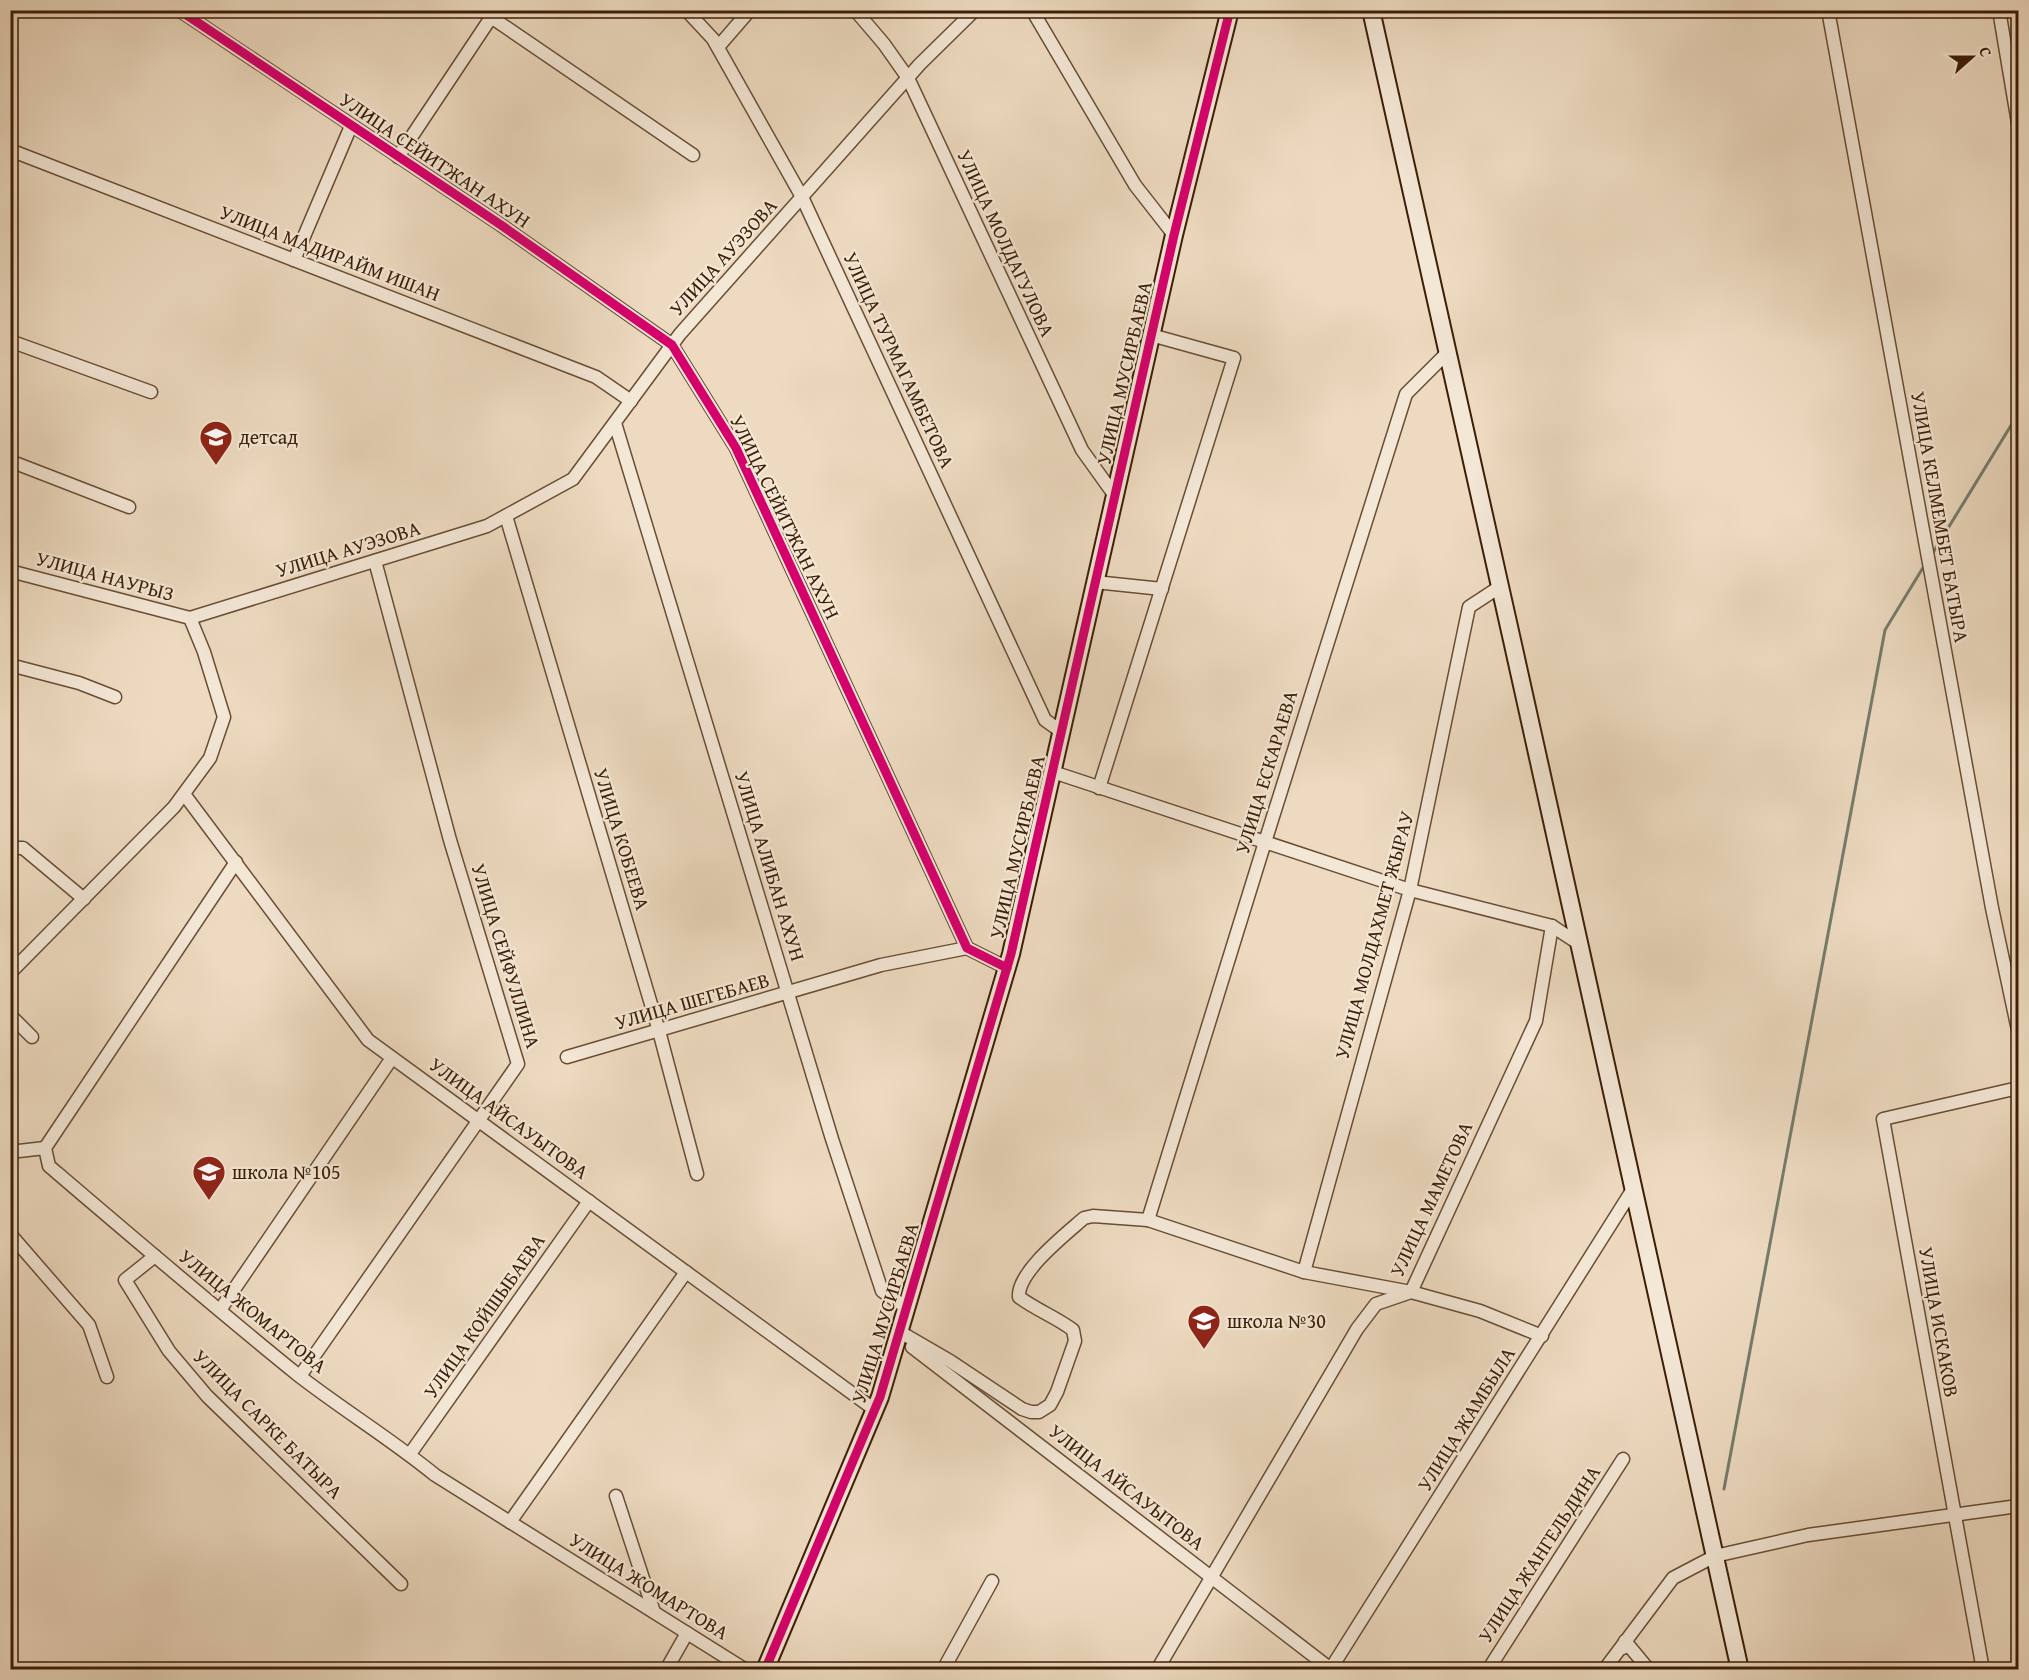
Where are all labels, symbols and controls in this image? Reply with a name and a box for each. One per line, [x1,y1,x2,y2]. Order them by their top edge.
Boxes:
north arrow [1942,27,2002,87]
text: С [1973,43,1999,60]
street label: УЛИЦА СЕЙИТЖАН АХУН [334,85,536,234]
street label: УЛИЦА МОЛДАГУЛОВА [950,144,1063,341]
street label: УЛИЦА АУЭЗОВА [662,191,783,322]
street label: УЛИЦА МАДИРАЙМ ИШАН [216,197,445,308]
street label: УЛИЦА ТУРМАГАМБЕТОВА [837,247,962,473]
street label: УЛИЦА МУСИРБАЕВА [1088,278,1159,468]
street label: УЛИЦА КЕЛМЕМБЕТ БАТЫРА [1904,389,1977,645]
street label: УЛИЦА СЕЙИТЖАН АХУН [723,410,848,624]
school or university icon: детсад [198,419,234,466]
place label: детсад [239,422,298,451]
street label: УЛИЦА АУЭЗОВА [272,513,424,584]
street label: УЛИЦА НАУРЫЗ [33,543,177,608]
street label: УЛИЦА ЕСКАРАЕВА [1227,686,1304,857]
street label: УЛИЦА МУСИРБАЕВА [981,752,1052,942]
street label: УЛИЦА КОБЕЕВА [587,764,658,914]
street label: УЛИЦА АЛИБАН АХУН [728,767,813,964]
street label: УЛИЦА МОЛДАХМЕТ ЖЫРАУ [1326,807,1421,1062]
street label: УЛИЦА СЕЙФУЛЛИНА [465,860,548,1052]
street label: УЛИЦА ШЕГЕБАЕВ [611,965,772,1036]
street label: УЛИЦА АЙСАУЫТОВА [424,1050,595,1185]
street label: УЛИЦА МАМЕТОВА [1382,1116,1479,1281]
school or university icon: школа №105 [191,1154,227,1201]
place label: школа №105 [232,1157,341,1186]
street label: УЛИЦА МУСИРБАЕВА [843,1219,926,1407]
street label: УЛИЦА КОЙШЫБАЕВА [416,1228,551,1404]
street label: УЛИЦА ЖОМАРТОВА [173,1242,334,1379]
street label: УЛИЦА ИСКАКОВ [1912,1244,1967,1399]
school or university icon: школа №30 [1186,1303,1222,1350]
place label: школа №30 [1227,1306,1326,1335]
street label: УЛИЦА ЖАМБЫЛА [1410,1341,1522,1496]
street label: УЛИЦА САРКЕ БАТЫРА [187,1342,350,1505]
street label: УЛИЦА АЙСАУЫТОВА [1043,1416,1211,1557]
street label: УЛИЦА ЖАНГЕЛЬДИНА [1470,1459,1607,1648]
street label: УЛИЦА ЖОМАРТОВА [564,1525,735,1646]

